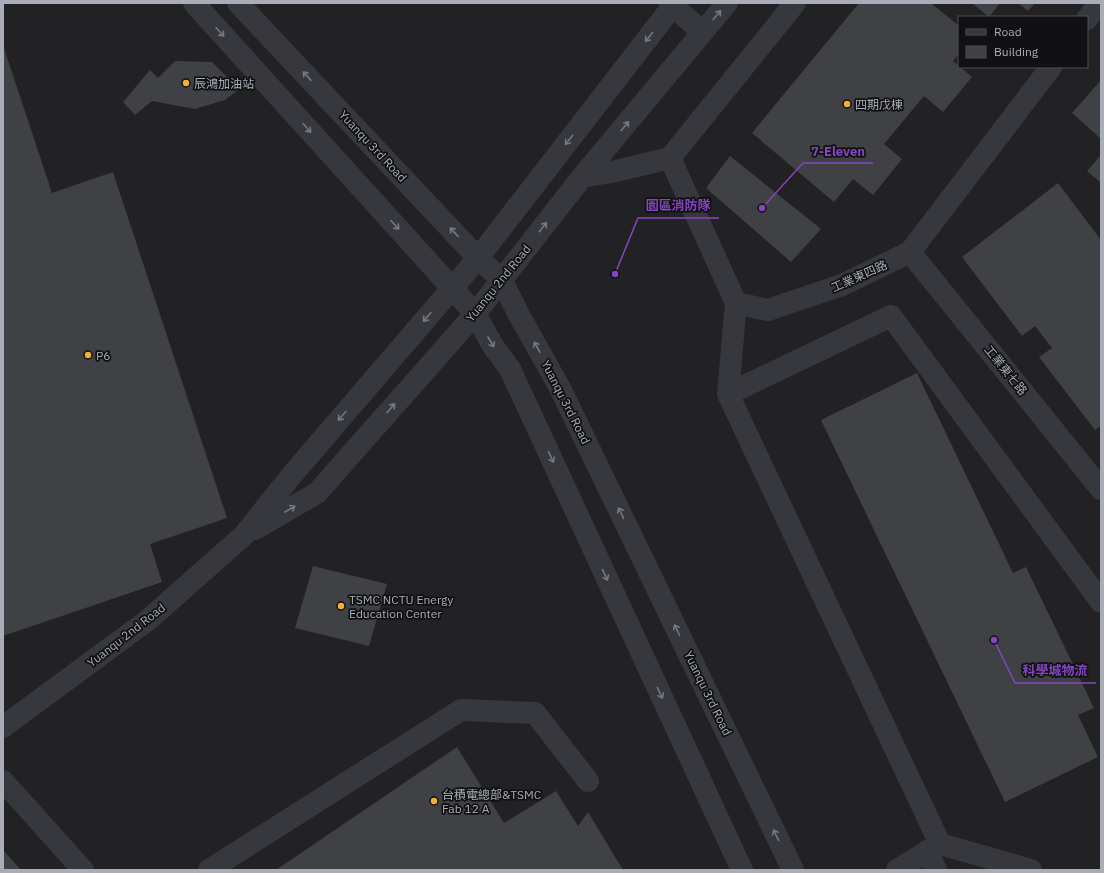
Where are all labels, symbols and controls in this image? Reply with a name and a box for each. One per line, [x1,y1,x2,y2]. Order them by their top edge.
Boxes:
one-way arrow [712,10,721,21]
legend [958,16,1088,68]
text: Road [994,24,1022,39]
one-way arrow [215,27,225,37]
one-way arrow [644,32,653,43]
text: Building [994,44,1039,59]
one-way arrow [302,71,312,81]
place label: 辰鴻加油站 [194,76,254,91]
marker: 辰鴻加油站 [181,78,191,88]
place label: 四期戊棟 [855,97,903,112]
marker: 四期戊棟 [842,99,852,109]
street label: Yuanqu 3rd Road [336,107,410,185]
one-way arrow [620,120,629,131]
one-way arrow [303,123,312,133]
one-way arrow [565,134,573,145]
callout: 7-Eleven [803,138,873,163]
text: 7-Eleven [811,143,865,160]
callout: 園區消防隊 [638,193,719,218]
text: 園區消防隊 [645,197,711,214]
one-way arrow [390,220,399,230]
one-way arrow [538,221,547,232]
one-way arrow [449,227,458,238]
street label: Yuanqu 2nd Road [462,241,534,325]
street label: 工業東四路 [829,257,889,295]
one-way arrow [422,312,431,323]
one-way arrow [487,336,495,348]
one-way arrow [532,341,540,353]
street label: 工業東七路 [981,342,1031,398]
place label: P6 [96,348,110,363]
marker: P6 [83,350,93,360]
street label: Yuanqu 3rd Road [538,357,594,447]
one-way arrow [386,404,395,414]
one-way arrow [338,411,347,421]
one-way arrow [548,451,555,463]
one-way arrow [284,504,296,512]
one-way arrow [616,507,624,519]
one-way arrow [602,569,609,581]
place label: TSMC NCTU Energy Education Center [349,592,453,621]
street label: Yuanqu 2nd Road [84,600,168,670]
marker: TSMC NCTU Energy Education Center [336,601,346,611]
one-way arrow [673,624,680,636]
street label: Yuanqu 3rd Road [681,648,735,738]
callout: 科學城物流 [1015,658,1096,683]
text: 科學城物流 [1022,662,1088,679]
one-way arrow [657,687,664,699]
place label: 台積電總部&TSMC Fab 12 A [442,787,542,816]
marker: 台積電總部&TSMC Fab 12 A [429,796,439,806]
one-way arrow [772,829,779,841]

